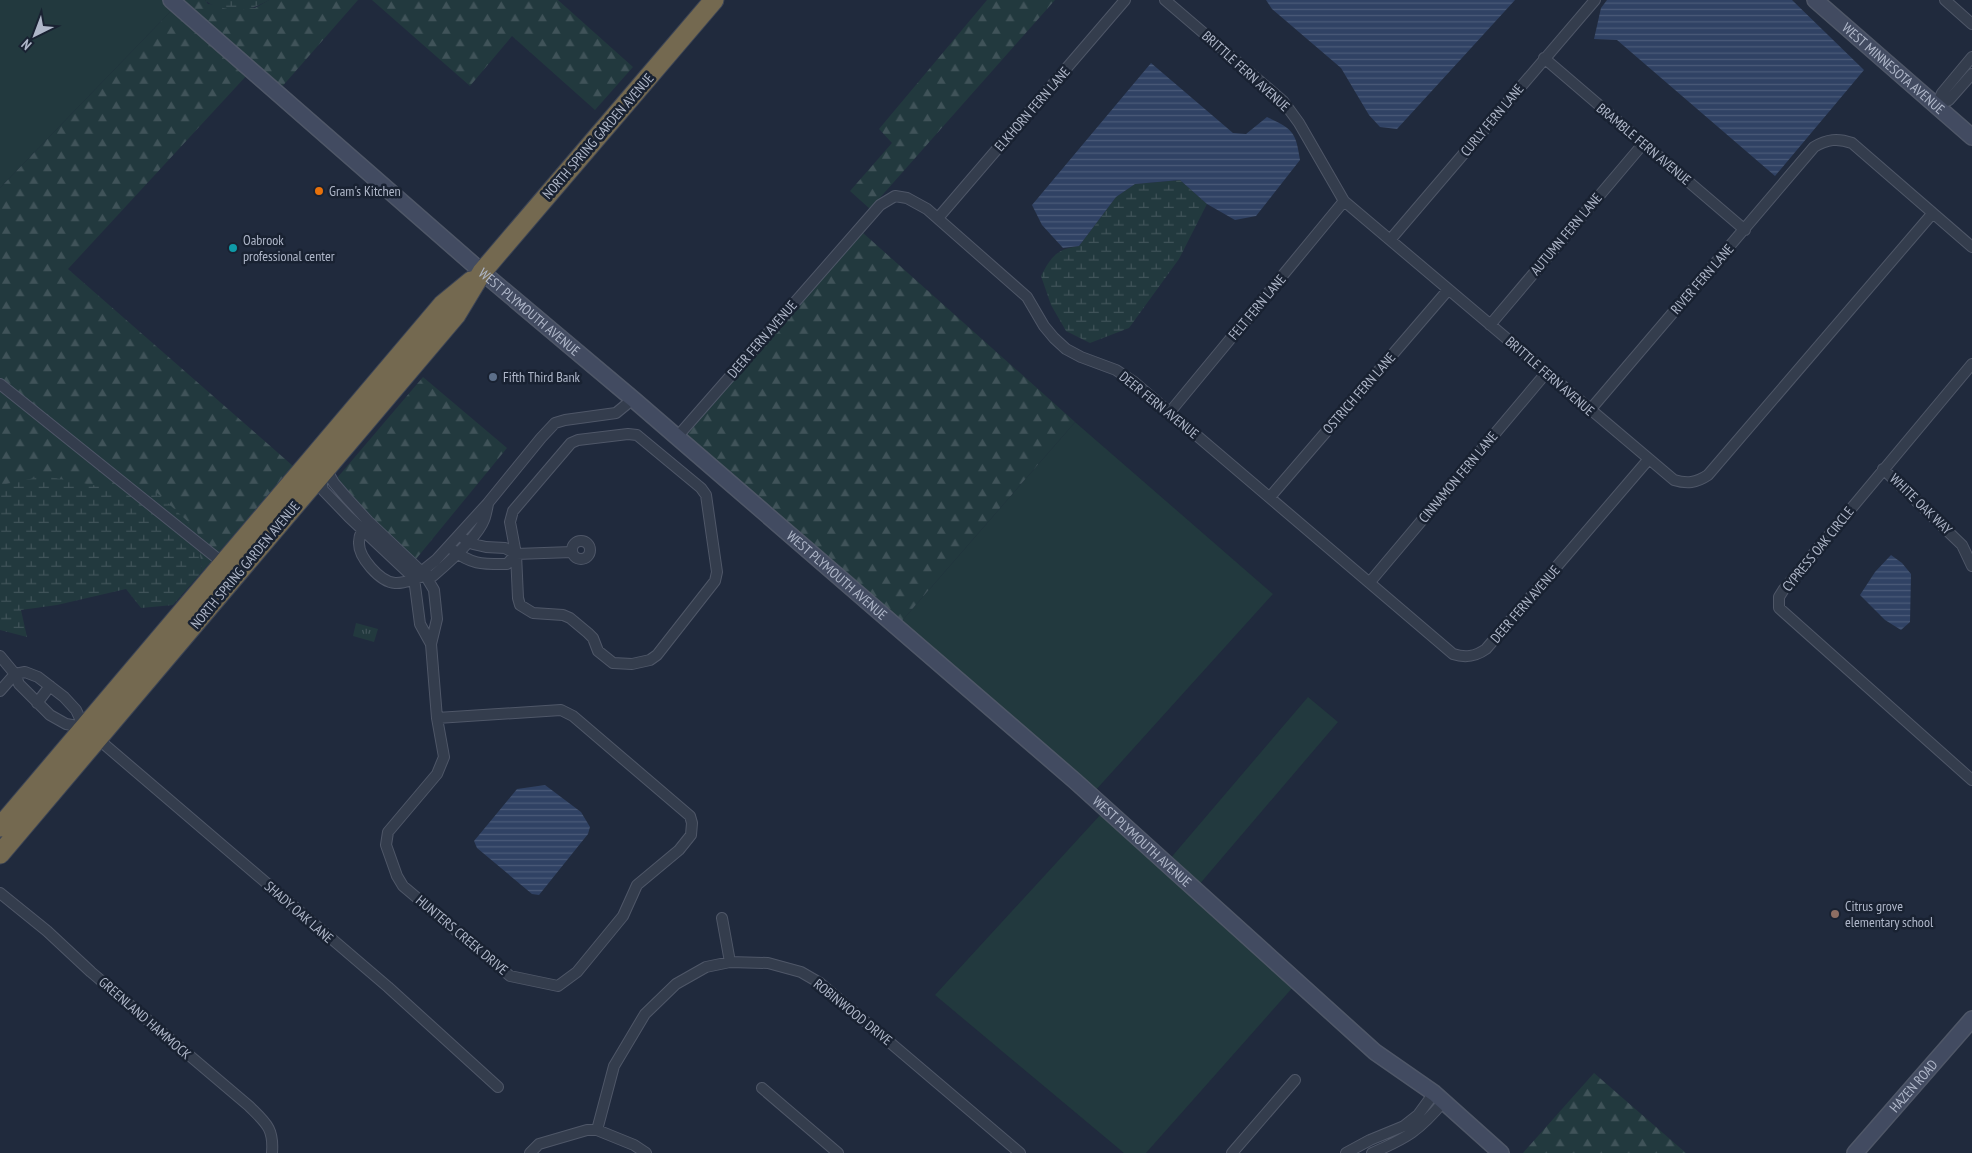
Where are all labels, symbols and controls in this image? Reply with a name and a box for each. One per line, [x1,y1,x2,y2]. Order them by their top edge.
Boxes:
north arrow [10,10,60,60]
street label: WEST MINNESOTA AVENUE [1838,19,1948,118]
street label: BRITTLE FERN AVENUE [1198,27,1294,115]
text: N [17,35,35,54]
street label: ELKHORN FERN LANE [990,63,1074,155]
street label: NORTH SPRING GARDEN AVENUE [538,69,658,203]
street label: CURLY FERN LANE [1456,80,1528,160]
street label: BRAMBLE FERN AVENUE [1593,99,1695,189]
place label: Gram's Kitchen [329,182,401,200]
marker: Gram's Kitchen [313,185,325,197]
street label: AUTUMN FERN LANE [1526,189,1606,279]
place label: Oabrook professional center [243,231,335,265]
street label: RIVER FERN LANE [1667,240,1737,318]
marker: Oabrook professional center [227,242,239,254]
street label: WEST PLYMOUTH AVENUE [475,264,584,360]
street label: FELT FERN LANE [1224,271,1290,343]
street label: DEER FERN AVENUE [723,296,801,382]
street label: BRITTLE FERN AVENUE [1502,332,1598,420]
street label: OSTRICH FERN LANE [1319,349,1399,437]
street label: DEER FERN AVENUE [1116,367,1202,443]
place label: Fifth Third Bank [503,368,581,386]
marker: Fifth Third Bank [487,371,499,383]
street label: CINNAMON FERN LANE [1415,428,1501,526]
street label: WHITE OAK WAY [1886,470,1956,539]
street label: NORTH SPRING GARDEN AVENUE [186,498,304,632]
street label: CYPRESS OAK CIRCLE [1778,503,1858,595]
street label: WEST PLYMOUTH AVENUE [783,527,891,624]
street label: DEER FERN AVENUE [1486,561,1564,647]
street label: WEST PLYMOUTH AVENUE [1089,792,1195,891]
street label: SHADY OAK LANE [261,877,337,947]
street label: HUNTERS CREEK DRIVE [412,891,512,979]
place label: Citrus grove elementary school [1845,897,1934,931]
marker: Citrus grove elementary school [1829,908,1841,920]
street label: GREENLAND HAMMOCK [95,973,195,1063]
street label: ROBINWOOD DRIVE [810,975,896,1049]
street label: HAZEN ROAD [1886,1056,1941,1116]

